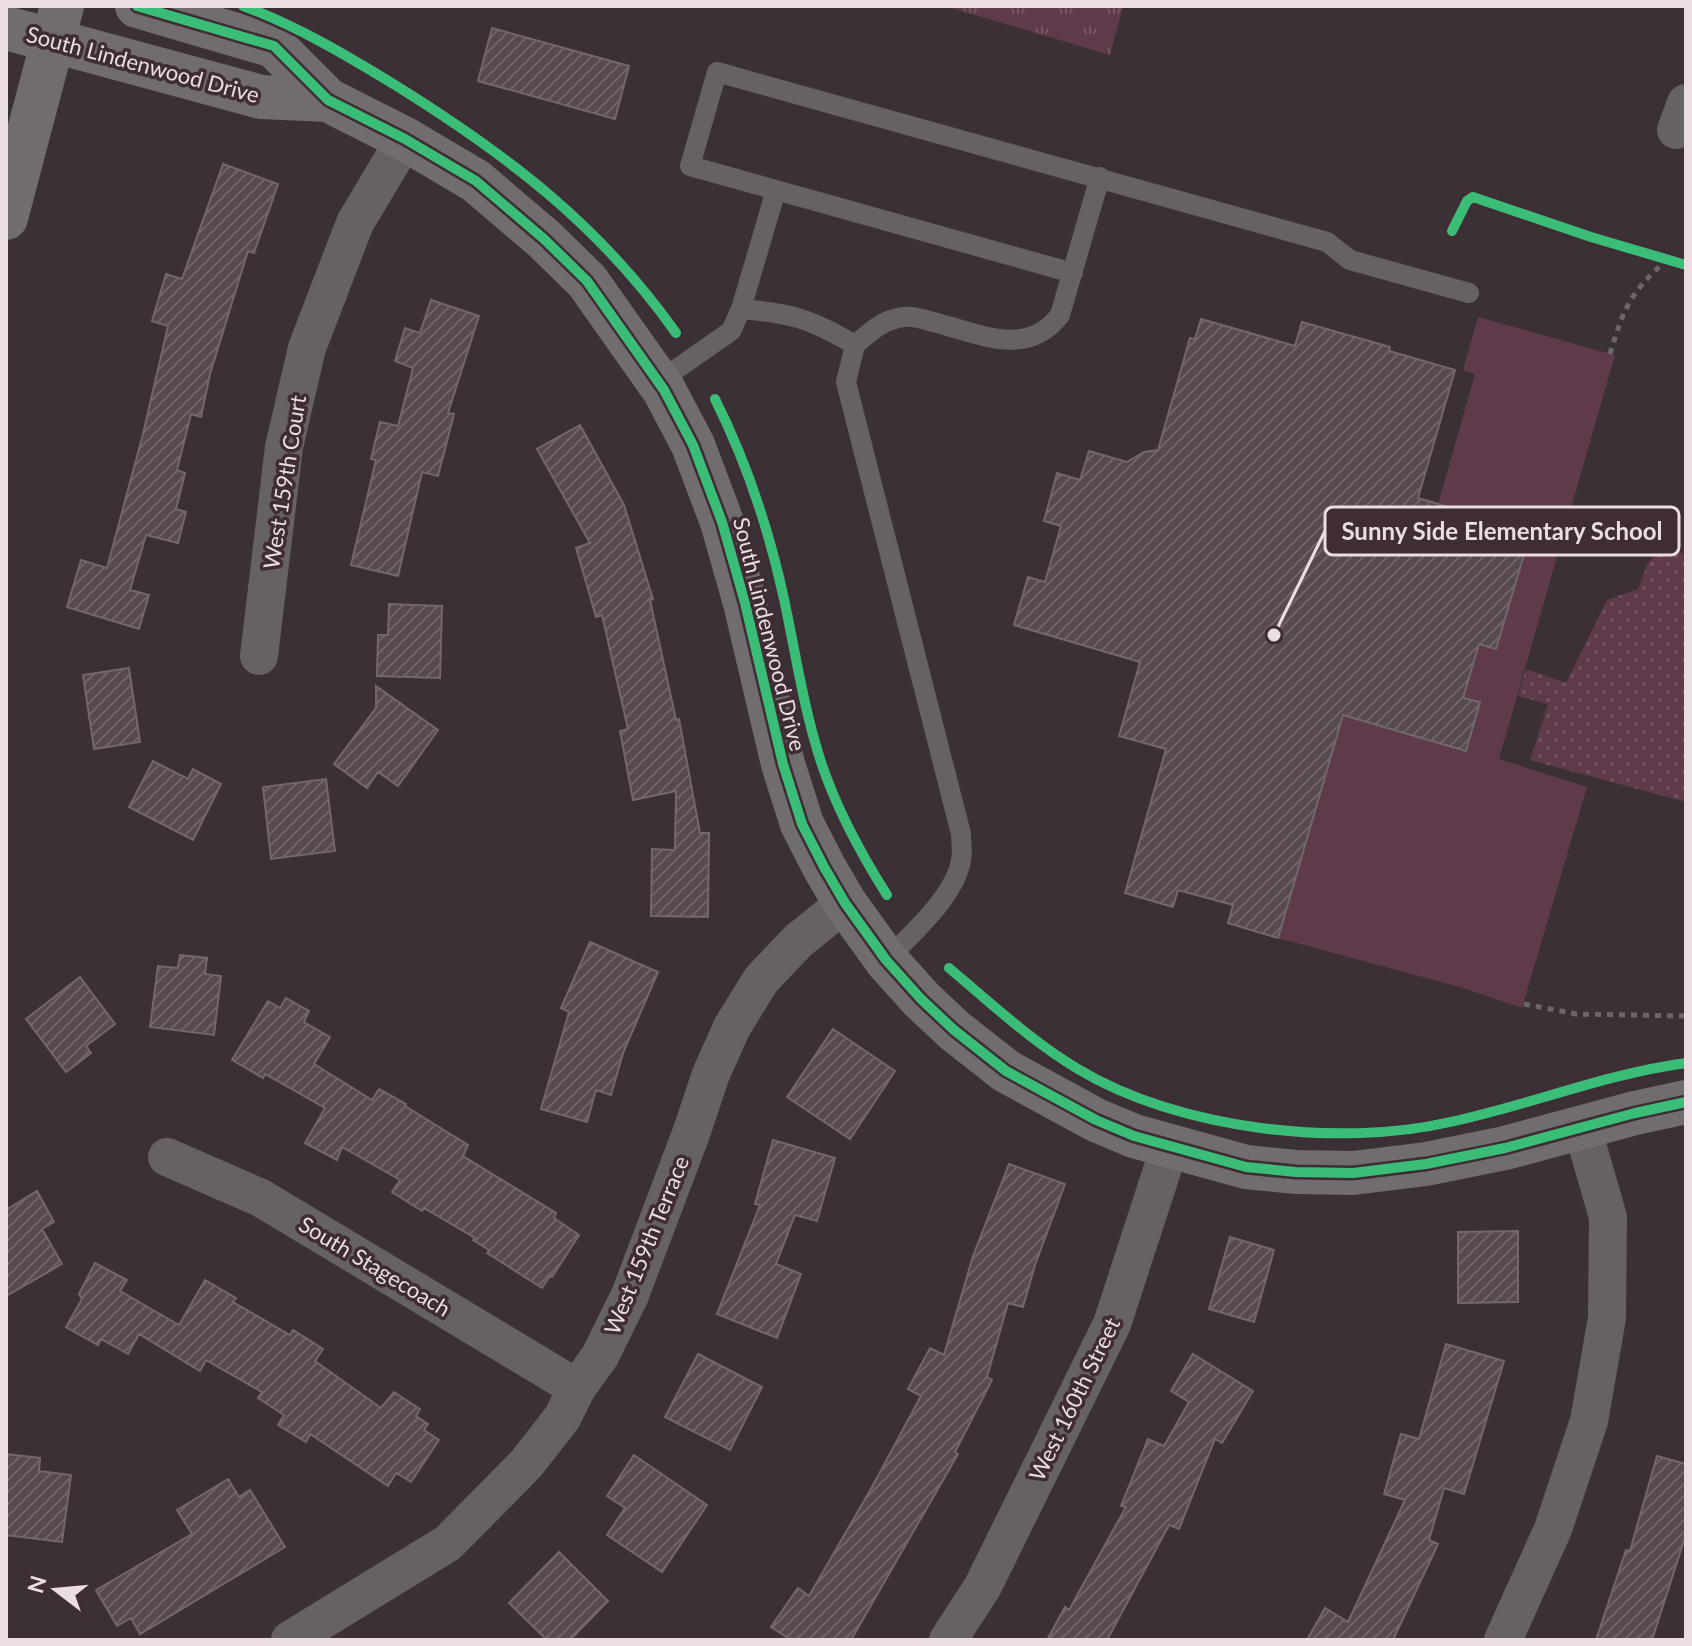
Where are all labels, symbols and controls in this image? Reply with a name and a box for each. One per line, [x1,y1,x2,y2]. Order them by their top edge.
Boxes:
street label: South Lindenwood Drive [24,20,262,108]
street label: West 159th Court [257,393,311,571]
callout: Sunny Side Elementary School [1325,507,1679,555]
street label: South Lindenwood Drive [728,514,812,754]
text: Sunny Side Elementary School [1341,516,1663,545]
street label: West 159th Terrace [598,1152,694,1338]
street label: South Stagecoach [294,1210,456,1322]
street label: West 160th Street [1023,1313,1125,1485]
north arrow [16,1550,96,1630]
text: N [21,1572,52,1596]

